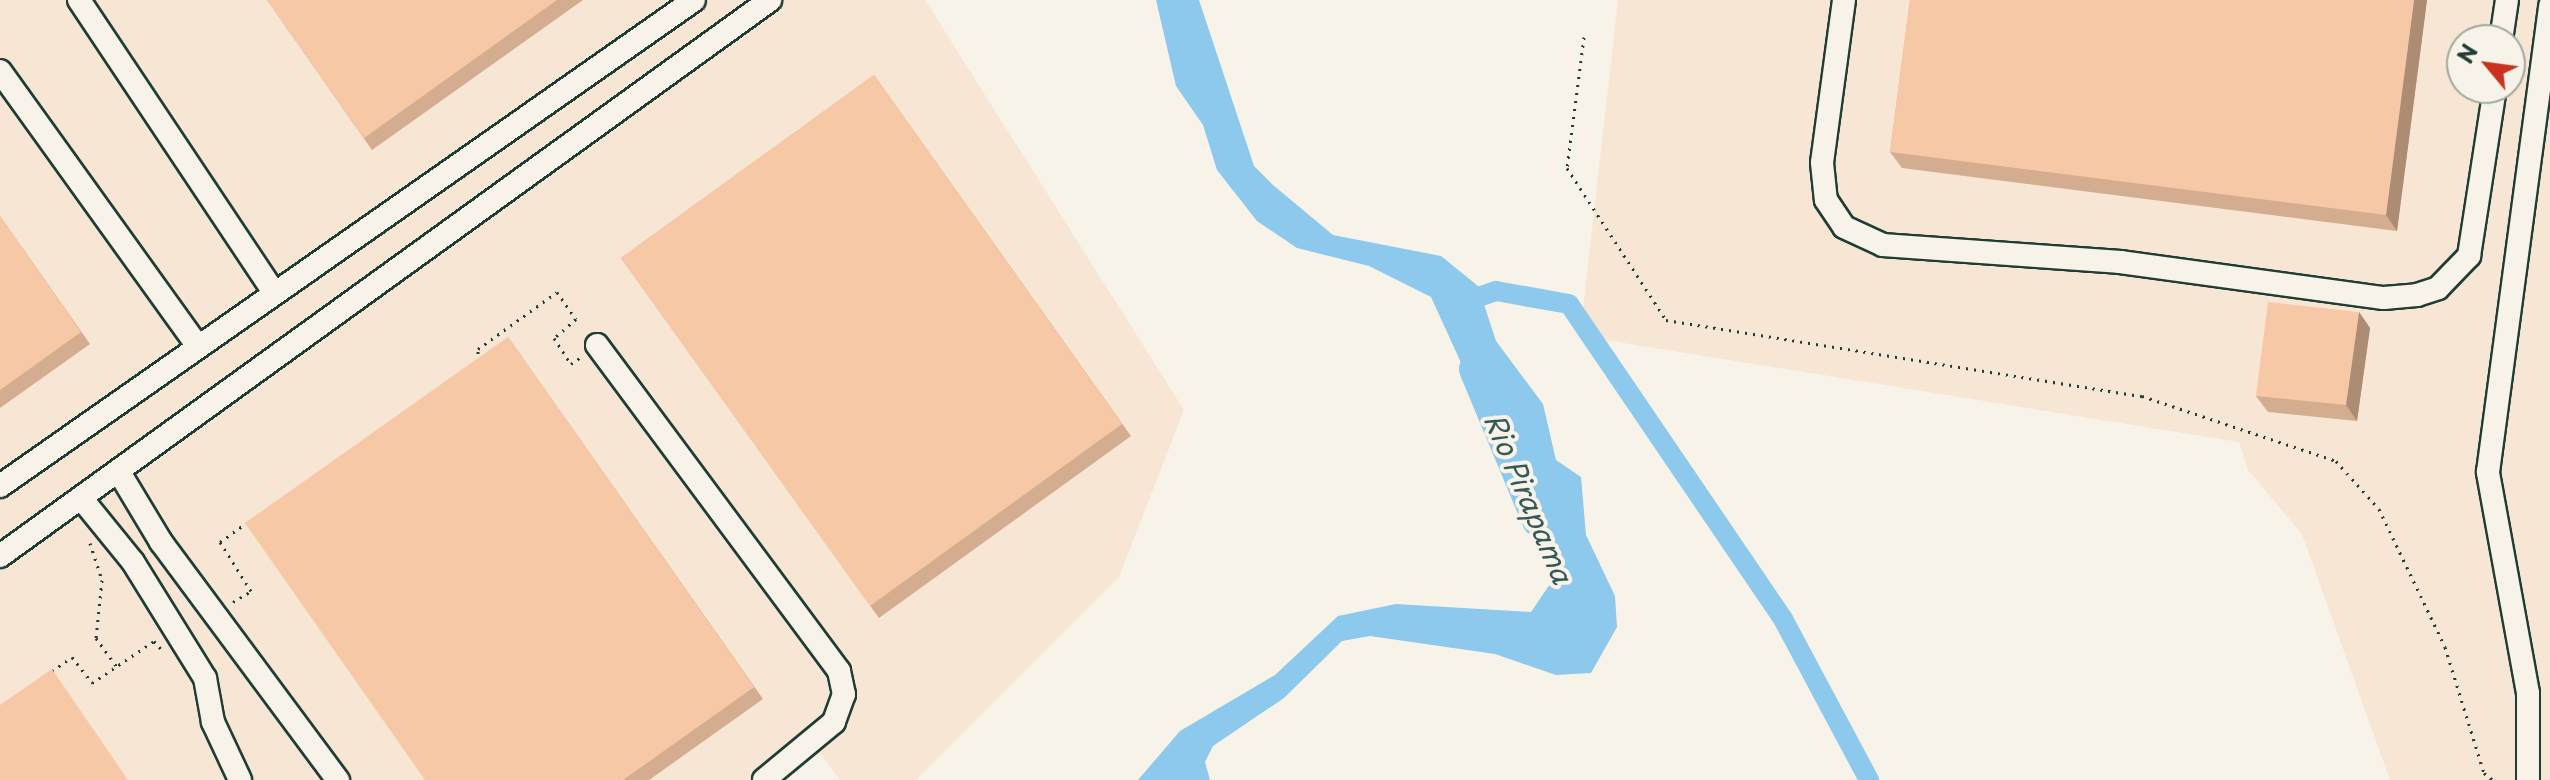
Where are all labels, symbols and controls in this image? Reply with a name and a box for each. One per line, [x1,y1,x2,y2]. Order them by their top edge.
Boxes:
north arrow [2446,24,2526,104]
text: N [2448,37,2485,69]
water label: Rio Pirapama [1478,407,1580,589]

